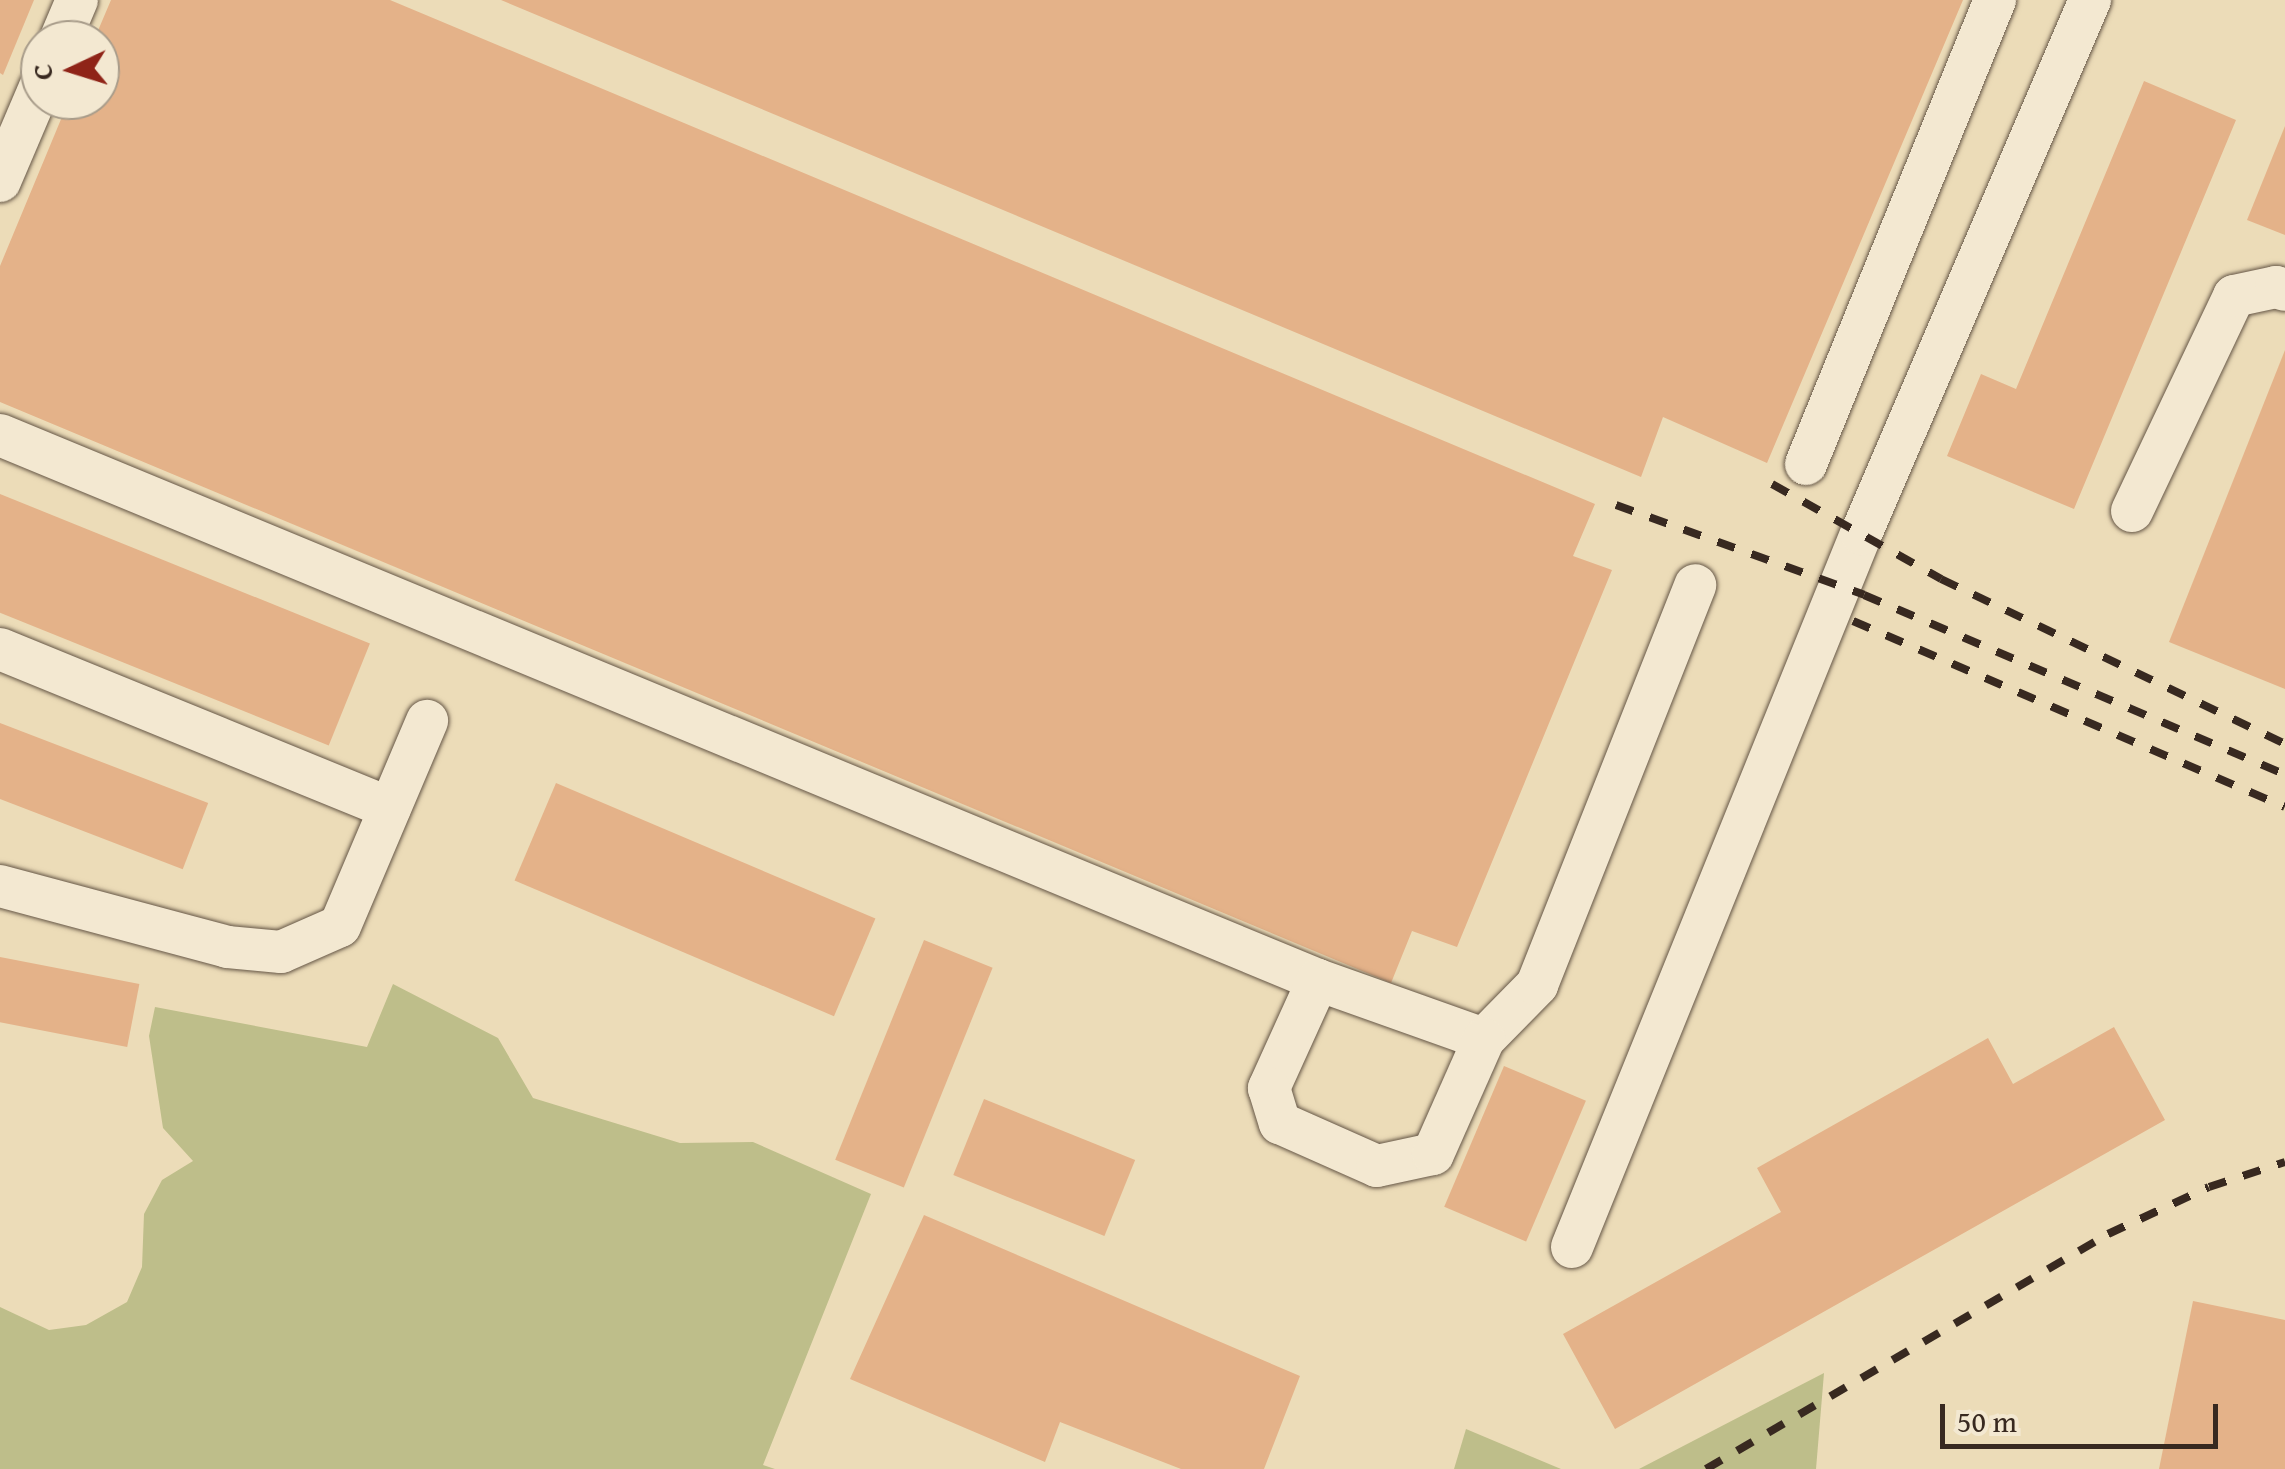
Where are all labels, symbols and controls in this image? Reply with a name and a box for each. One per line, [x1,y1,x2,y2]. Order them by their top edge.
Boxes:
north arrow [20,20,120,120]
text: С [21,63,63,81]
scale bar [1945,1384,2222,1446]
text: 50 m [1957,1399,2017,1443]

